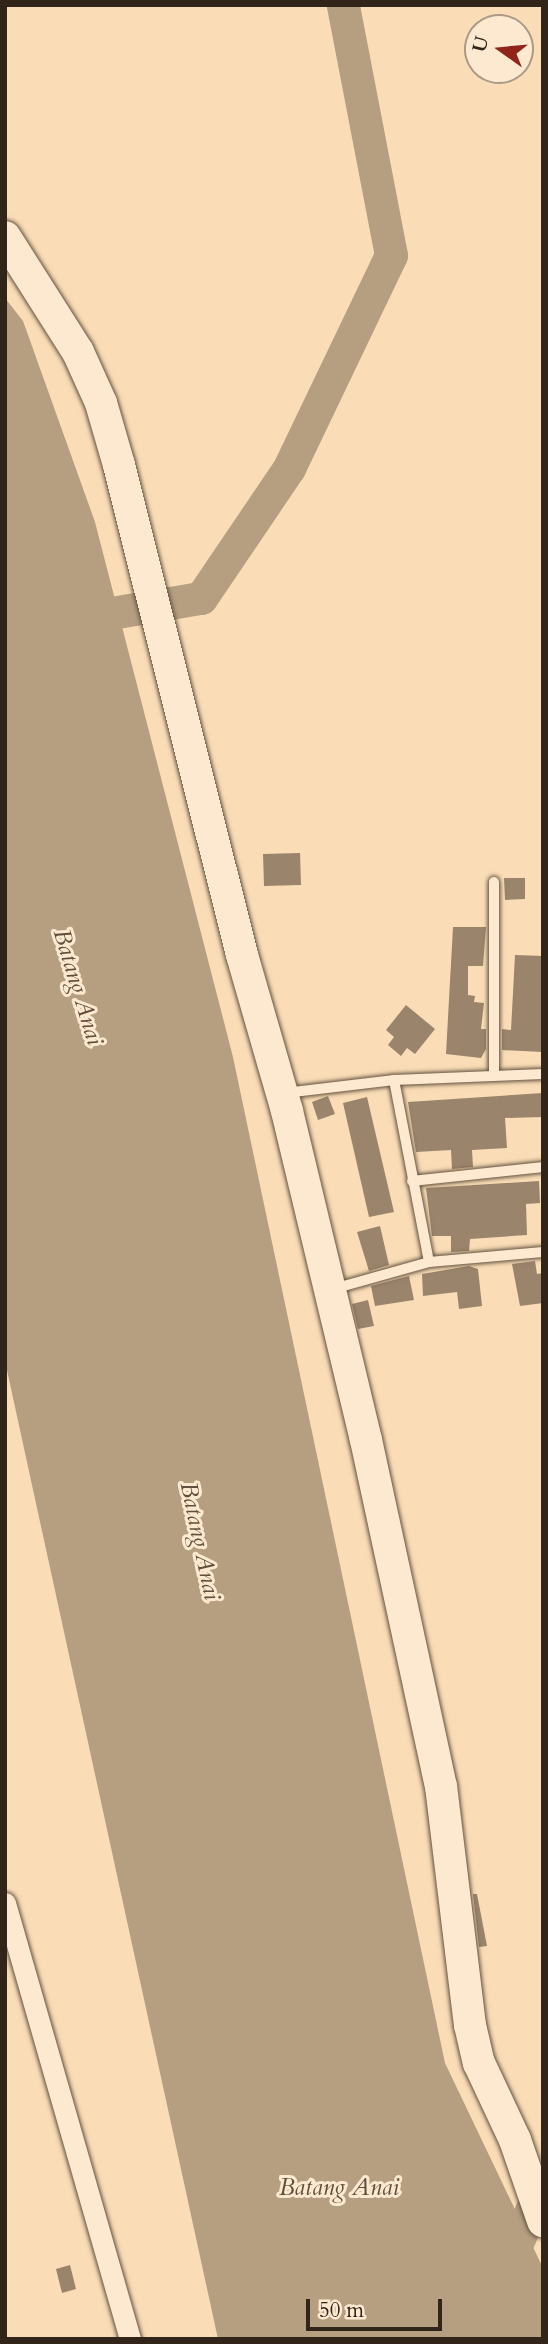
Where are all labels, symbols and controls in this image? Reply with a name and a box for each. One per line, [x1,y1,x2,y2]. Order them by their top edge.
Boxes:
north arrow [464,14,534,84]
text: U [466,33,495,55]
water label: Batang Anai [47,925,109,1049]
water label: Batang Anai [173,1479,227,1603]
water label: Batang Anai [279,2174,399,2202]
scale bar [310,2284,447,2328]
text: 50 m [319,2296,364,2325]

